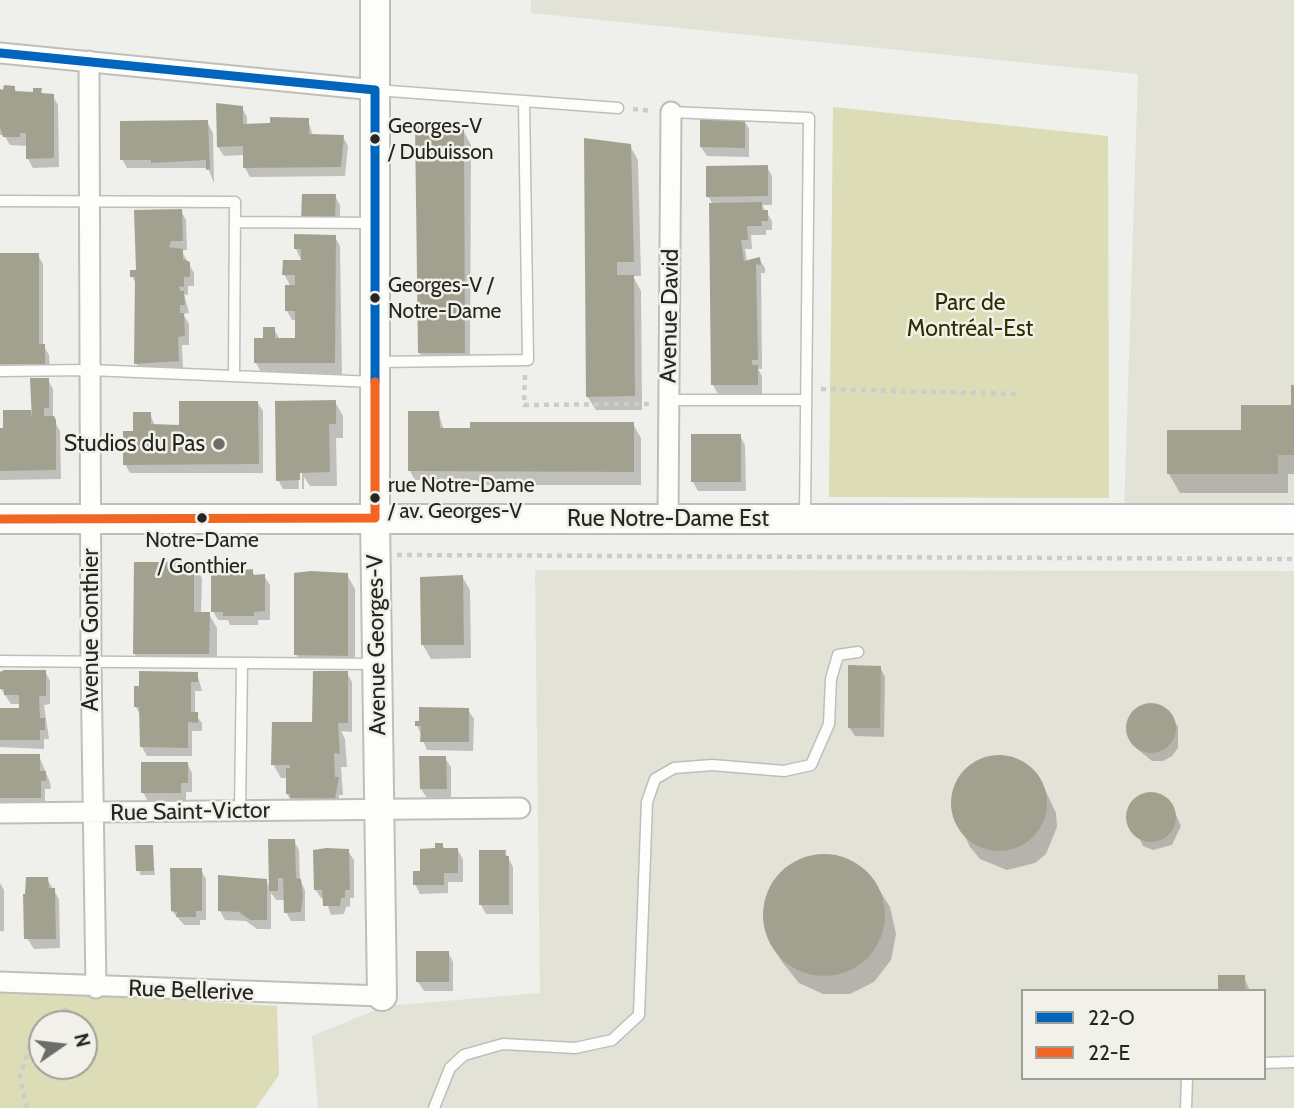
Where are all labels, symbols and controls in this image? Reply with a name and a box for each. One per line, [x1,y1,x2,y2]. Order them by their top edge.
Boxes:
place label: Georges-V / Dubuisson [388,114,493,164]
marker: Georges-V / Dubuisson [368,132,382,146]
street label: Avenue David [655,249,685,383]
place label: Georges-V / Notre-Dame [388,273,501,323]
park label: Parc de Montréal-Est [907,289,1033,343]
marker: Georges-V / Notre-Dame [368,291,382,305]
place label: Studios du Pas [64,430,205,458]
marker: Studios du Pas [211,436,227,452]
place label: rue Notre-Dame / av. Georges-V [388,473,534,523]
marker: rue Notre-Dame / av. Georges-V [368,491,382,505]
street label: Rue Notre-Dame Est [567,505,769,533]
marker: Notre-Dame / Gonthier [195,511,209,525]
place label: Notre-Dame / Gonthier [145,528,259,578]
street label: Avenue Gonthier [77,549,105,711]
street label: Avenue Georges-V [362,554,392,736]
street label: Rue Saint-Victor [110,797,270,827]
street label: Rue Bellerive [128,975,254,1007]
legend [1021,989,1266,1080]
text: 22-O [1088,1005,1135,1030]
north arrow [28,1010,98,1080]
text: N [69,1031,95,1050]
text: 22-E [1088,1040,1130,1065]

